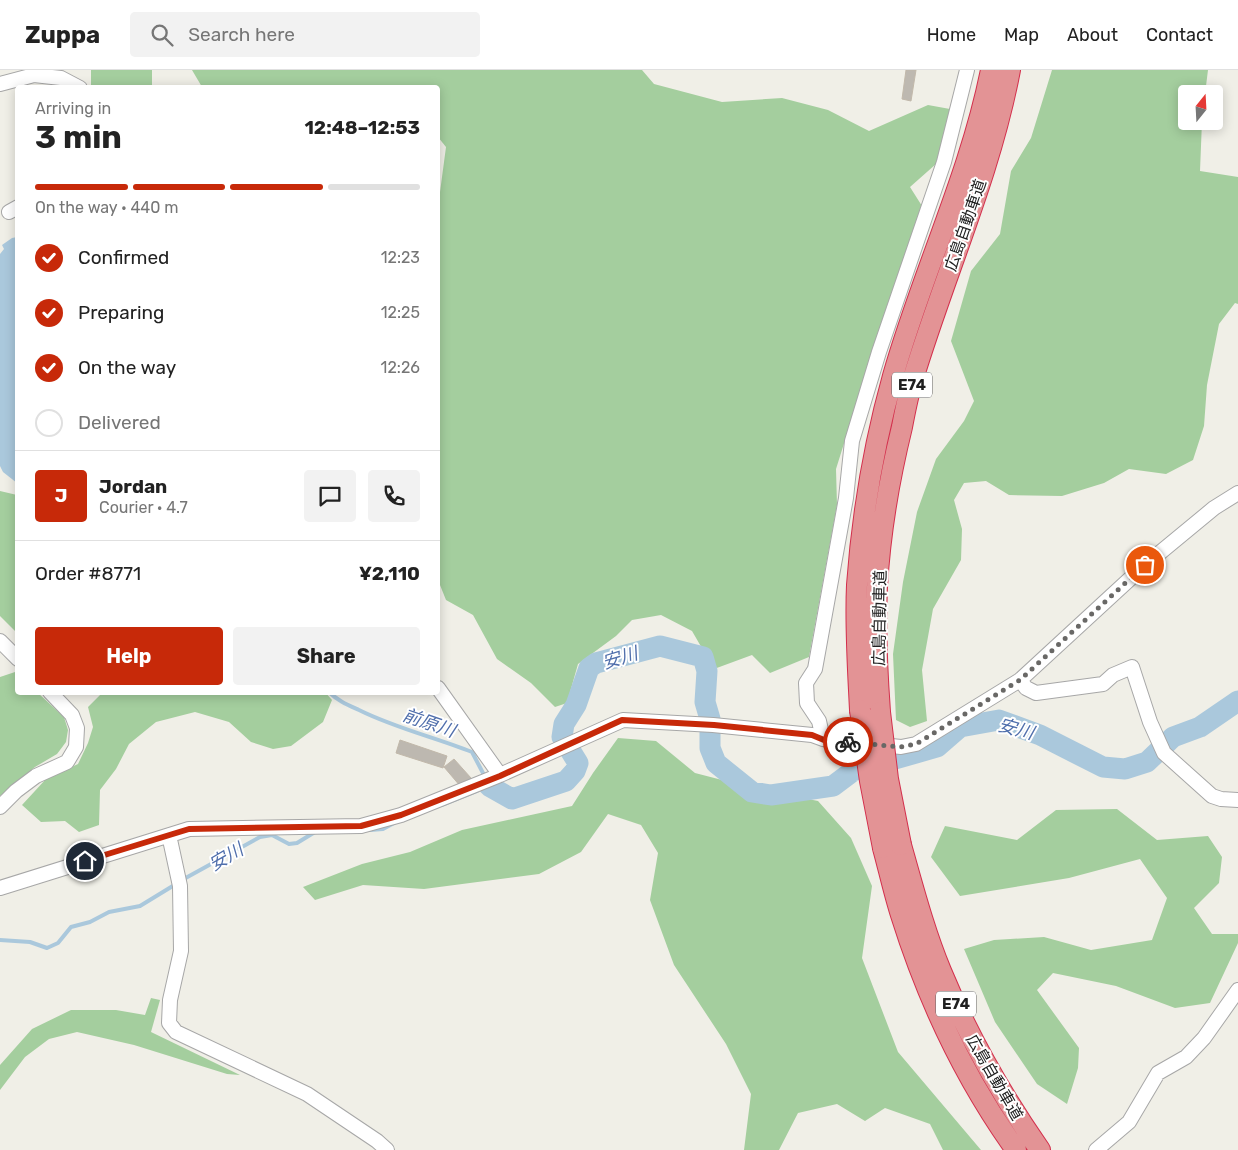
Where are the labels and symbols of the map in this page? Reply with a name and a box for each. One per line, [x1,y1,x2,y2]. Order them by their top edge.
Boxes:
north arrow [1178,85,1222,130]
street label: 広島自動車道 [941,177,990,274]
road number: E74 [892,372,932,398]
pin [1124,544,1166,586]
street label: 広島自動車道 [869,570,890,666]
water label: 安川 [600,642,642,674]
water label: 前原川 [400,704,460,743]
water label: 安川 [996,714,1038,745]
courier [823,717,873,767]
water label: 安川 [205,837,249,876]
pin [64,840,106,882]
road number: E74 [936,992,976,1016]
street label: 広島自動車道 [962,1031,1027,1124]

